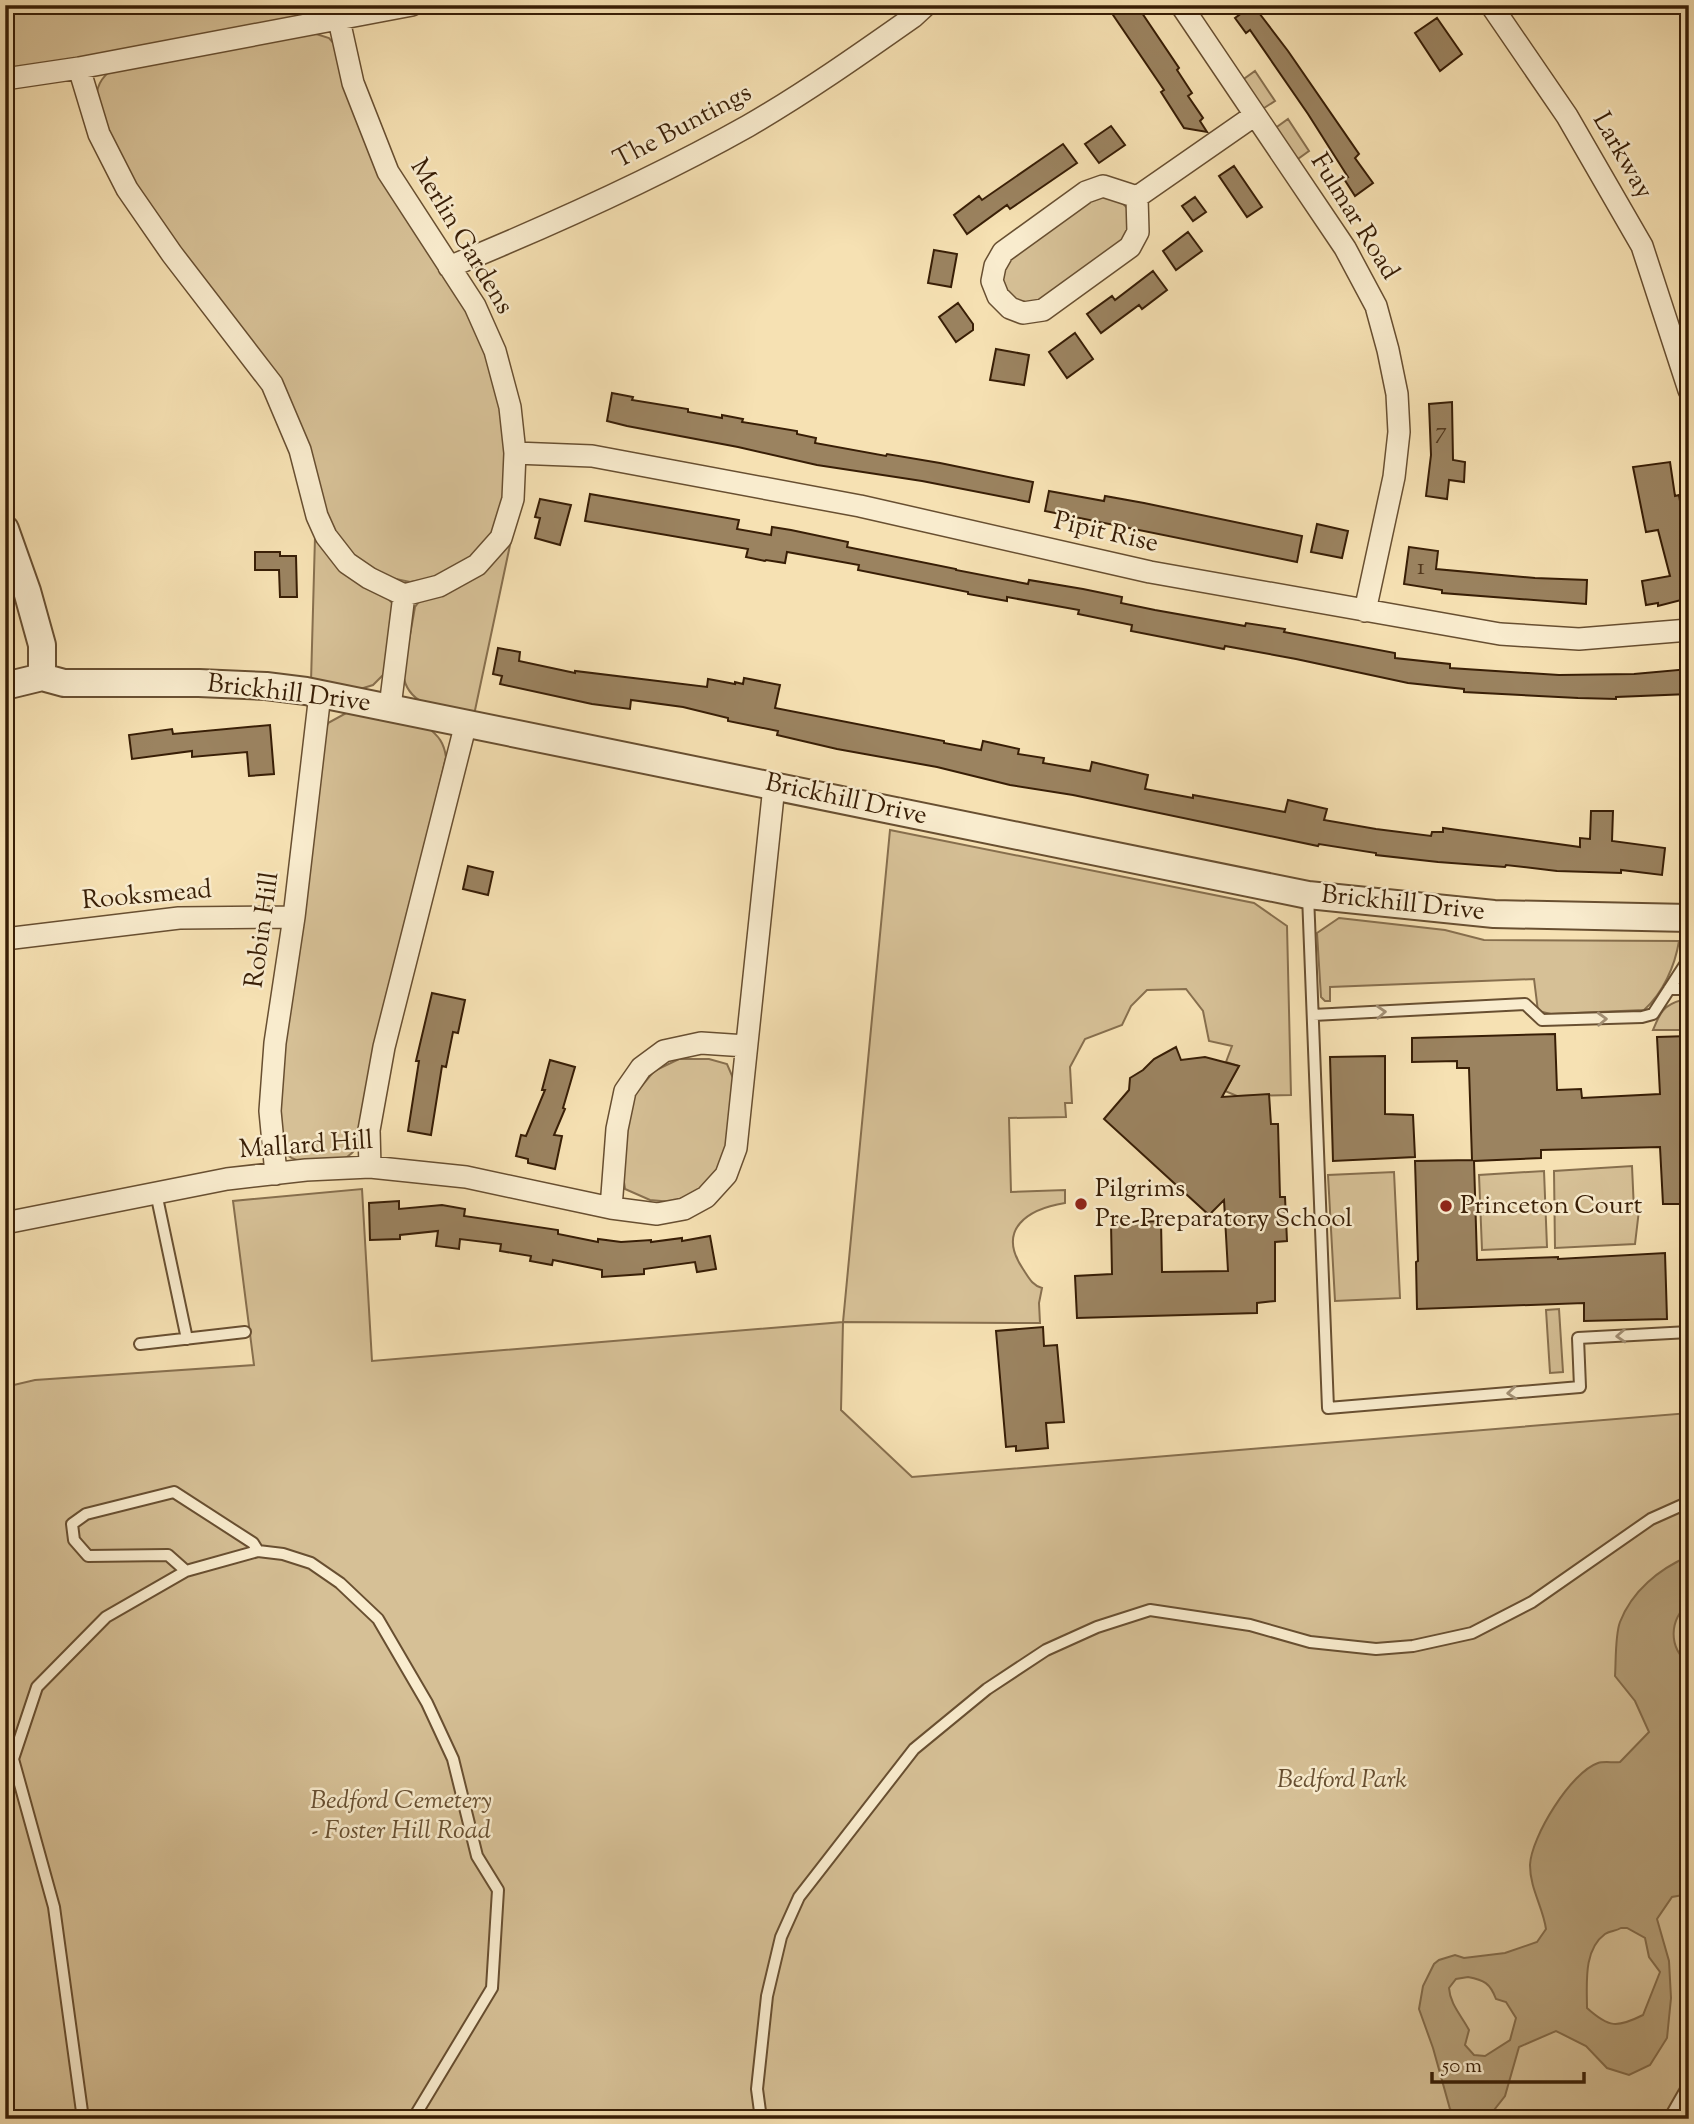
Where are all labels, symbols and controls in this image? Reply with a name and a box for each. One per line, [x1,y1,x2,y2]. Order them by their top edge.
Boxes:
street label: The Buntings [607,75,759,179]
street label: Larkway [1582,106,1662,206]
street label: Fulmar Road [1300,147,1408,288]
street label: Merlin Gardens [400,152,522,322]
house number: 7 [1435,416,1447,449]
street label: Pipit Rise [1050,503,1162,563]
house number: 1 [1417,552,1425,585]
street label: Brickhill Drive [205,666,373,722]
street label: Brickhill Drive [762,765,930,835]
street label: Robin Hill [237,870,289,990]
street label: Rooksmead [80,872,214,920]
street label: Brickhill Drive [1319,877,1487,931]
one-way arrow [1376,1004,1387,1019]
one-way arrow [1597,1011,1608,1026]
street label: Mallard Hill [238,1123,374,1169]
place label: Pilgrims Pre-Preparatory School [1095,1171,1352,1238]
place label: Princeton Court [1460,1188,1642,1225]
marker: Pilgrims Pre-Preparatory School [1073,1196,1089,1212]
marker: Princeton Court [1438,1198,1454,1214]
one-way arrow [1615,1328,1626,1343]
one-way arrow [1507,1385,1518,1400]
park label: Bedford Park [1277,1762,1407,1799]
park label: Bedford Cemetery - Foster Hill Road [310,1783,492,1850]
scale bar [1432,2040,1584,2084]
text: 50 m [1441,2052,1482,2082]

